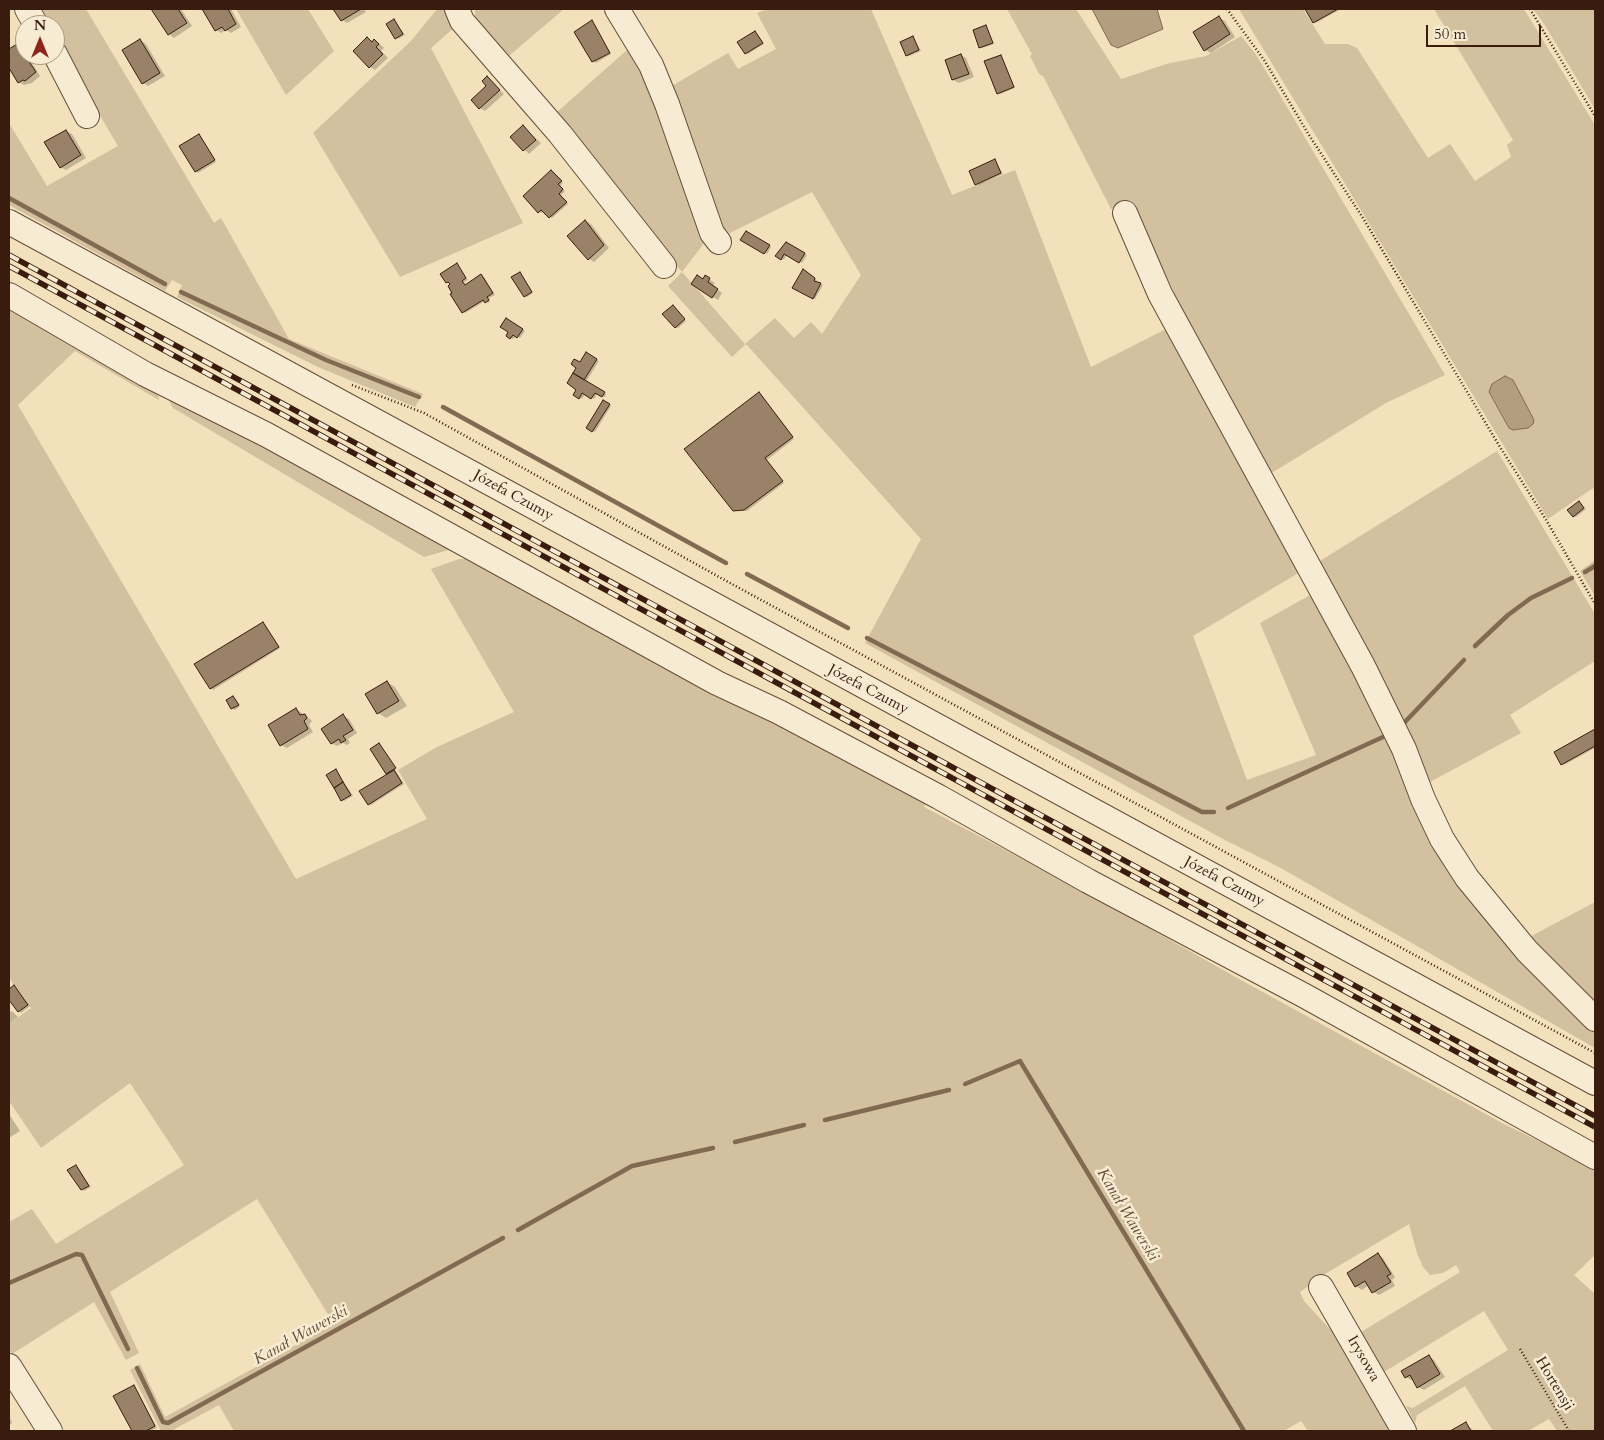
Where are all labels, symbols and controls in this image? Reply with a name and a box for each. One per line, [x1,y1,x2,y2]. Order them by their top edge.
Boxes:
north arrow [15,15,65,65]
scale bar [1429,15,1544,47]
text: N [34,16,46,35]
text: 50 m [1434,24,1466,44]
street label: Józefa Czumy [470,467,556,525]
street label: Józefa Czumy [825,661,911,719]
street label: Józefa Czumy [1181,853,1267,911]
water label: Kanał Wawerski [1092,1165,1162,1265]
water label: Kanał Wawerski [251,1302,351,1370]
street label: Irysowa [1343,1333,1383,1385]
street label: Hortensji [1531,1354,1577,1414]

